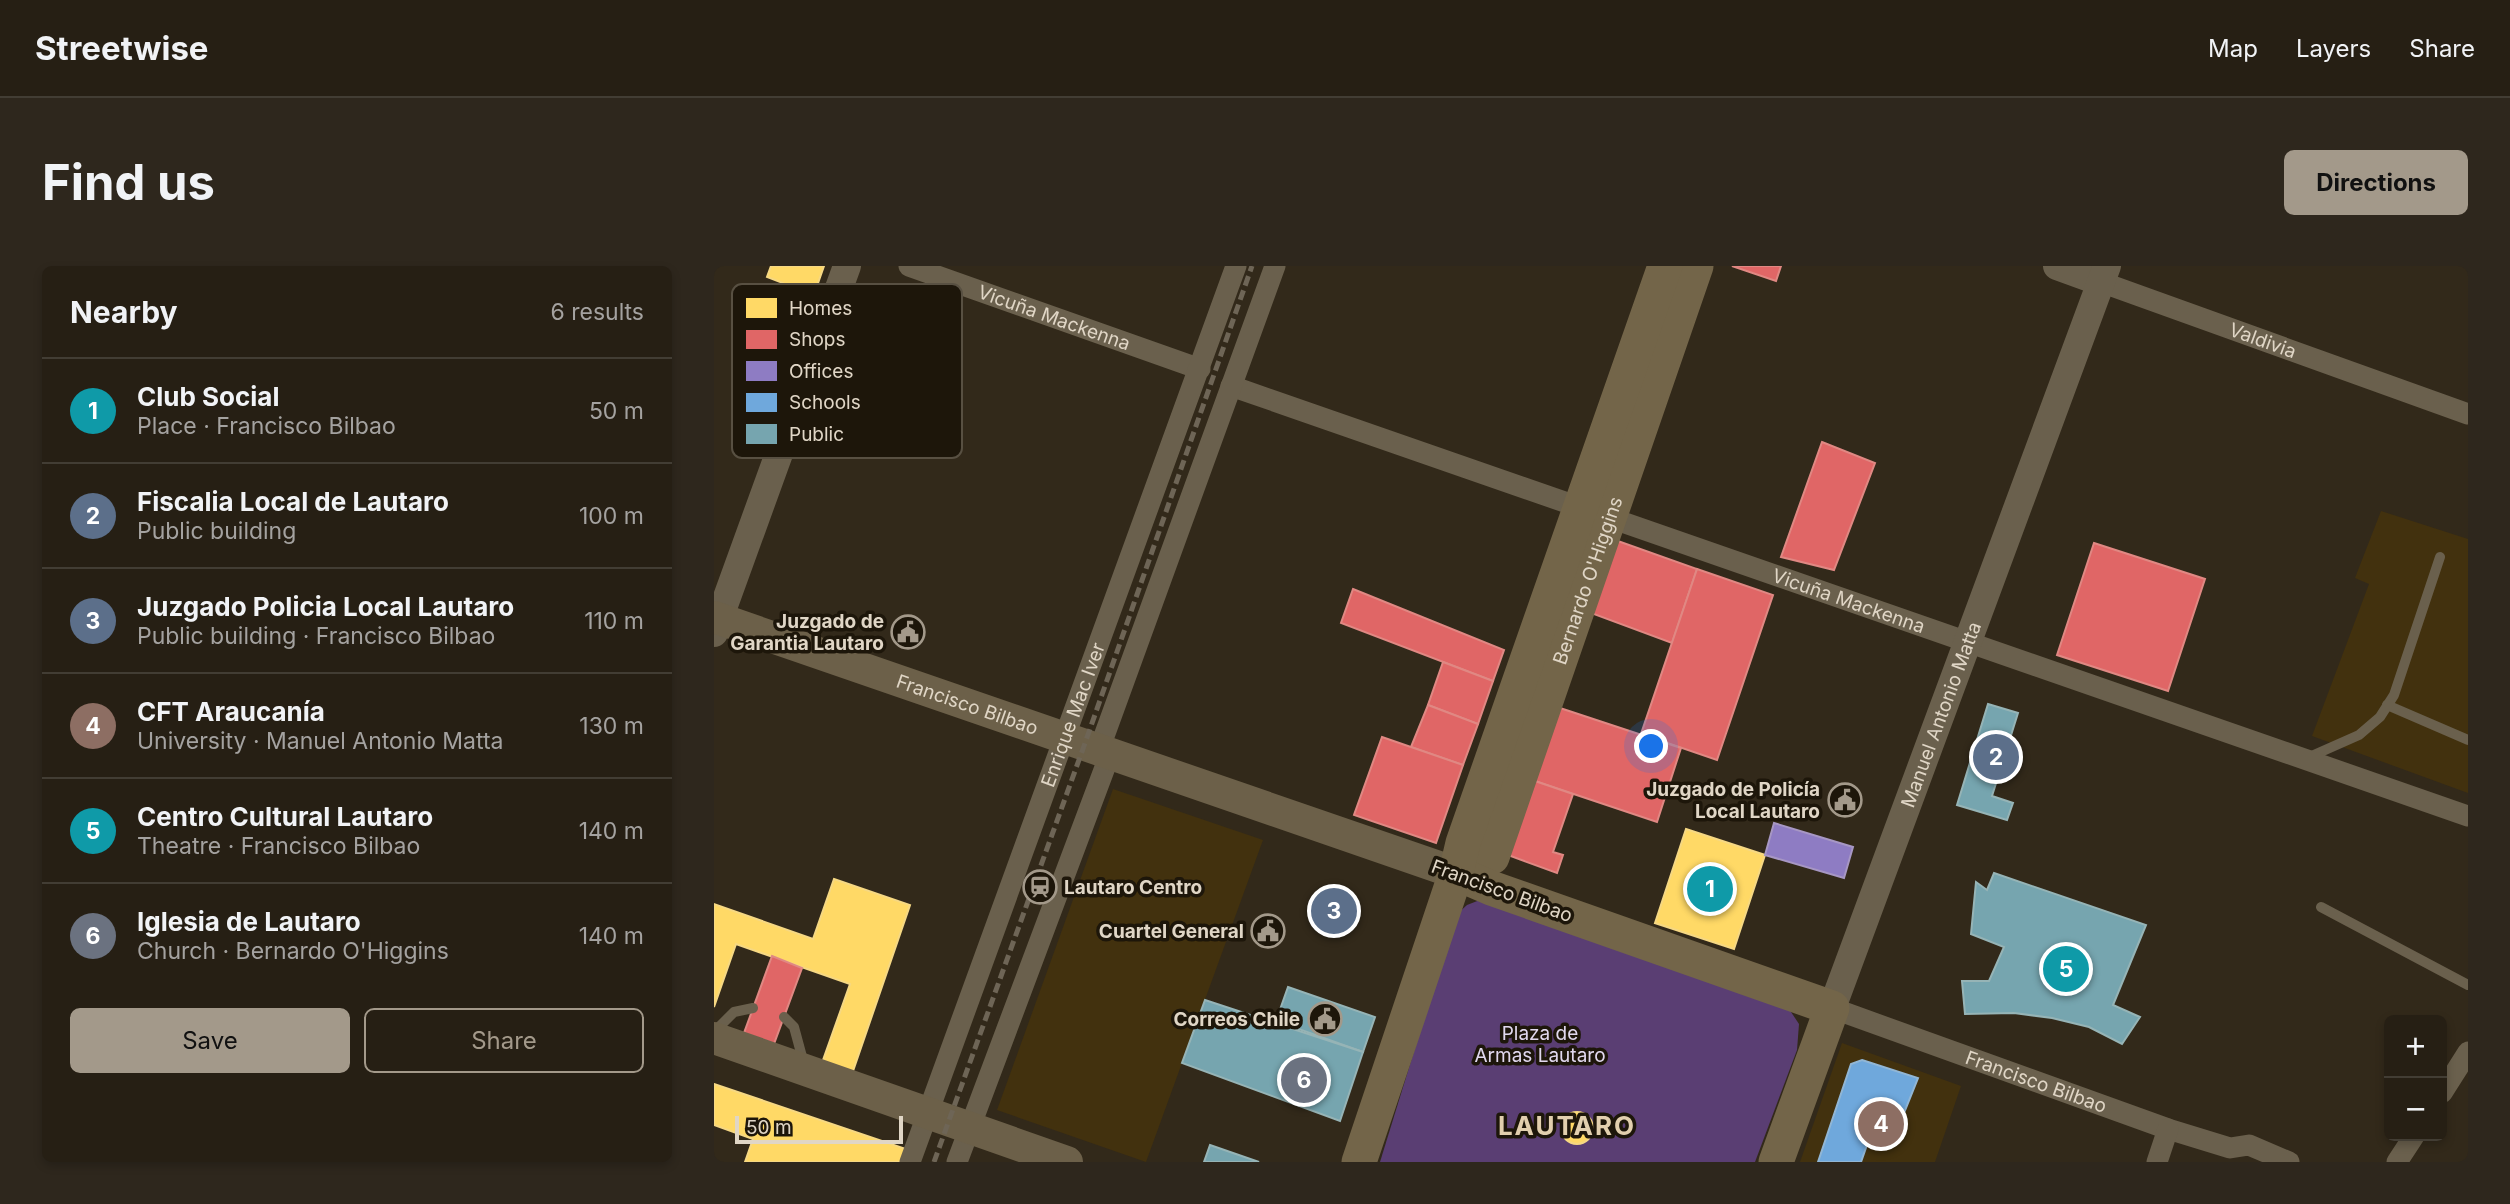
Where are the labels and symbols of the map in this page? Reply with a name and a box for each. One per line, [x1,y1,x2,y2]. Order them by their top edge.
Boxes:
street label: Vicuña Mackenna [975,280,1133,355]
legend [732,284,962,458]
text: Homes [789,297,852,320]
street label: Valdivia [2226,318,2300,363]
text: Shops [789,328,845,351]
text: Offices [789,360,853,383]
text: Schools [789,391,861,414]
text: Public [789,423,844,446]
street label: Bernardo O'Higgins [1548,493,1627,667]
street label: Vicuña Mackenna [1769,564,1928,638]
place label: Juzgado de Garantia Lautaro [730,610,884,655]
public building icon: Juzgado de Garantia Lautaro [889,613,927,651]
street label: Manuel Antonio Matta [1896,618,1986,811]
street label: Enrique Mac Iver [1036,639,1110,790]
street label: Francisco Bilbao [893,669,1041,739]
your location [1634,729,1668,763]
pin: 2 [1973,731,2019,783]
place label: Juzgado de Policía Local Lautaro [1646,778,1820,823]
public building icon: Juzgado de Policía Local Lautaro [1826,781,1864,819]
street label: Francisco Bilbao [1428,855,1576,927]
pin: 1 [1687,863,1733,915]
station icon: Lautaro Centro [1021,868,1059,906]
place label: Lautaro Centro [1064,876,1202,899]
pin: 3 [1311,885,1357,937]
public building icon: Cuartel General [1249,912,1287,950]
place label: Cuartel General [1099,920,1244,943]
pin: 5 [2043,943,2089,995]
public building icon: Correos Chile [1306,1000,1344,1038]
place label: Correos Chile [1174,1008,1300,1031]
park label: Plaza de Armas Lautaro [1474,1022,1606,1067]
street label: Francisco Bilbao [1962,1046,2110,1117]
pin: 6 [1281,1054,1327,1106]
pin: 4 [1858,1098,1904,1150]
district label: LAUTARO [1498,1110,1636,1141]
scale bar [735,1113,903,1145]

